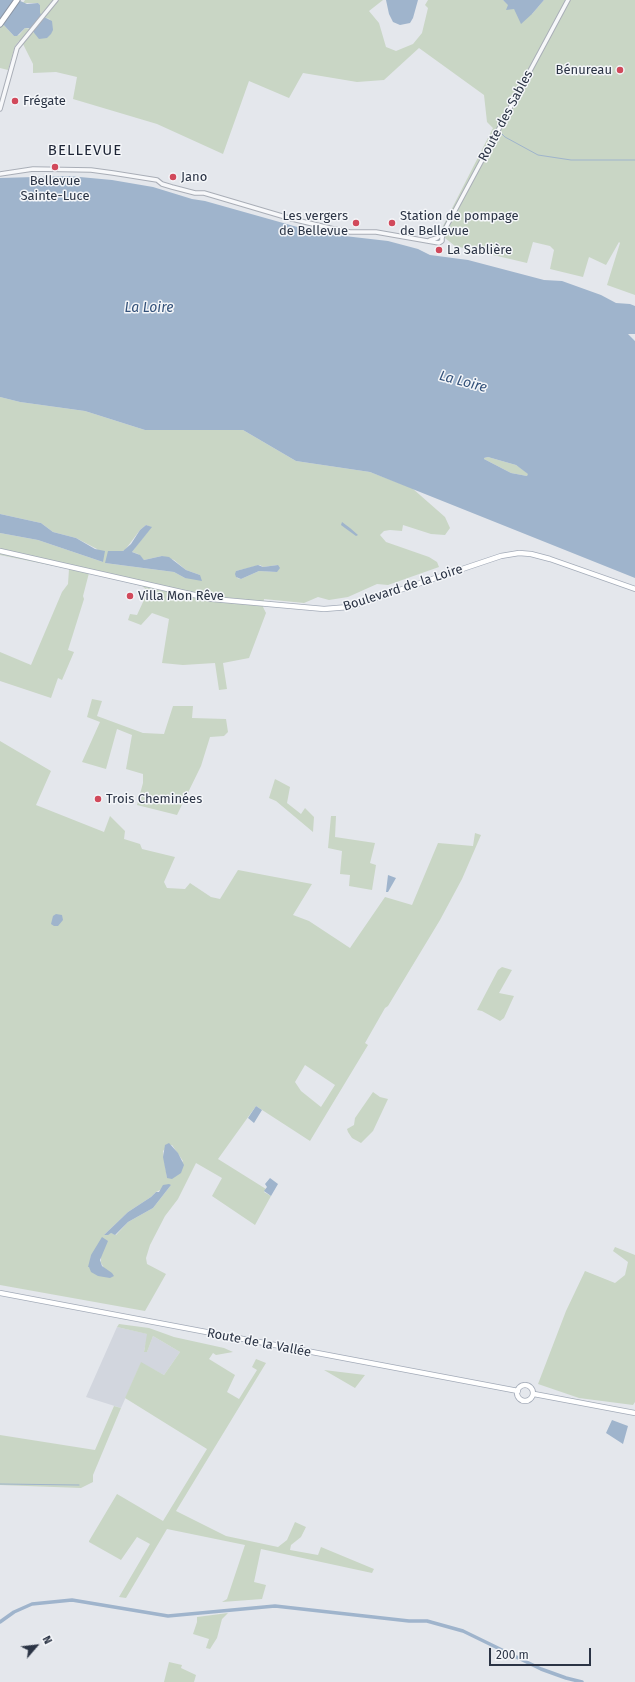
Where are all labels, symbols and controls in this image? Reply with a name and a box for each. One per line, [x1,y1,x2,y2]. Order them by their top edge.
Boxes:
place label: Bénureau [556,62,612,78]
marker: Bénureau [615,65,625,75]
street label: Route des Sables [475,68,537,164]
place label: Frégate [23,93,66,109]
marker: Frégate [10,96,20,106]
district label: BELLEVUE [48,142,122,160]
marker: Bellevue Sainte-Luce [50,162,60,172]
place label: Jano [181,169,207,185]
marker: Jano [168,172,178,182]
place label: Bellevue Sainte-Luce [20,173,90,204]
place label: Les vergers de Bellevue [279,208,348,239]
place label: Station de pompage de Bellevue [400,208,519,239]
marker: Les vergers de Bellevue [351,218,361,228]
marker: Station de pompage de Bellevue [387,218,397,228]
place label: La Sablière [447,242,512,258]
marker: La Sablière [434,245,444,255]
water label: La Loire [125,300,173,316]
water label: La Loire [437,368,489,396]
street label: Boulevard de la Loire [341,561,465,615]
place label: Villa Mon Rêve [138,588,224,604]
marker: Villa Mon Rêve [125,591,135,601]
place label: Trois Cheminées [106,791,202,807]
marker: Trois Cheminées [93,794,103,804]
street label: Route de la Vallée [206,1325,312,1361]
north arrow [16,1626,56,1666]
text: N [40,1634,54,1646]
scale bar [491,1640,593,1666]
text: 200 m [496,1648,529,1662]

